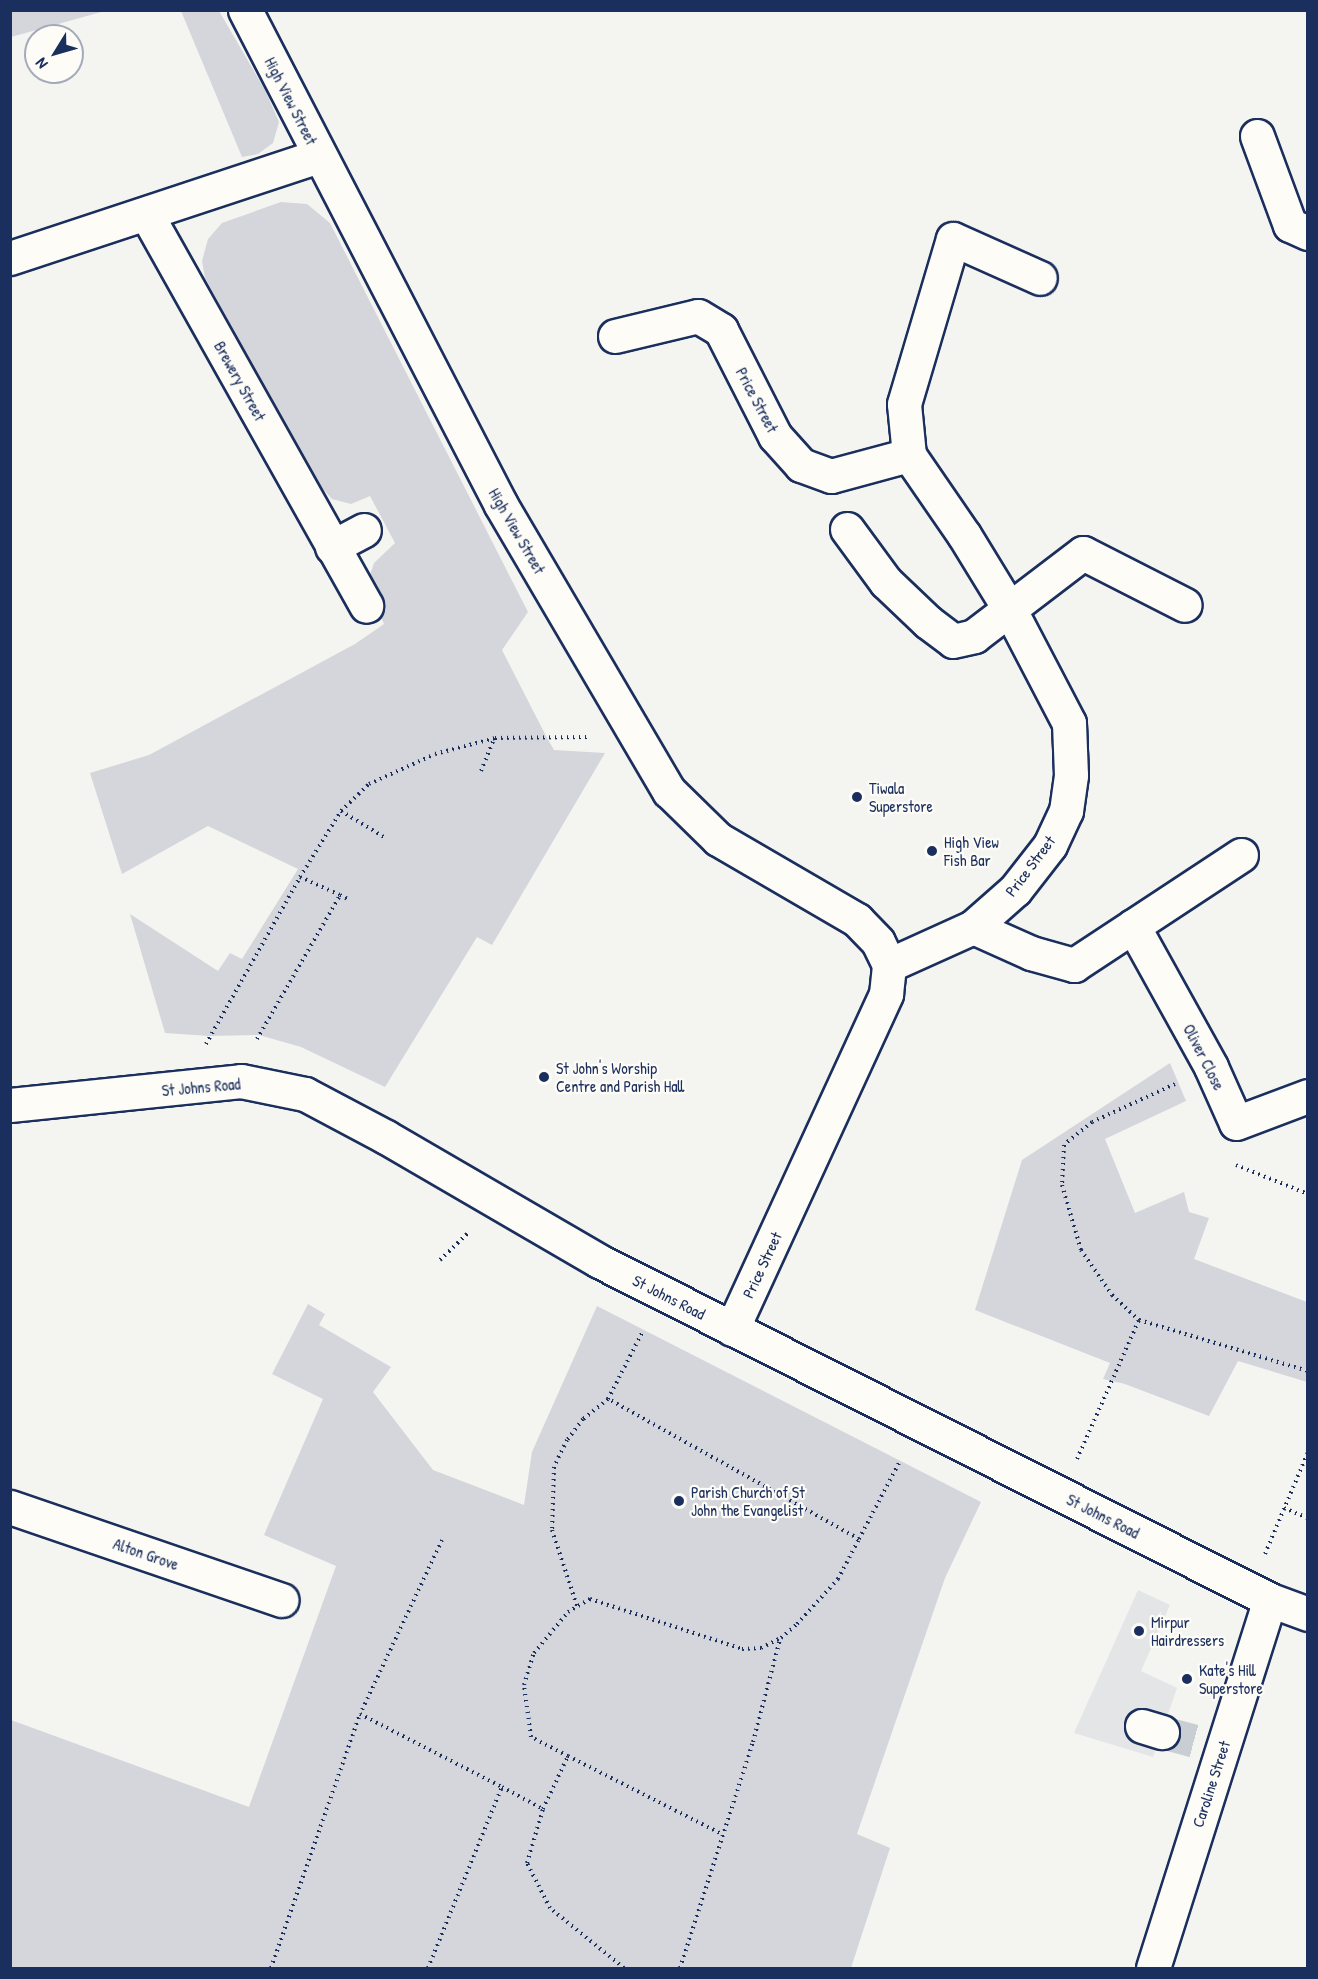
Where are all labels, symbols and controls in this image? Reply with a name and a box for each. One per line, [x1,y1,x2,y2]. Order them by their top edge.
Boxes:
north arrow [24,24,84,84]
text: N [30,54,53,74]
street label: High View Street [261,54,321,148]
street label: Brewery Street [210,338,270,424]
street label: Price Street [732,364,782,436]
street label: High View Street [485,485,549,577]
place label: Tiwala Superstore [869,778,933,816]
marker: Tiwala Superstore [850,790,864,804]
place label: High View Fish Bar [944,832,999,870]
street label: Price Street [1001,832,1059,900]
marker: High View Fish Bar [925,844,939,858]
street label: Oliver Close [1179,1021,1229,1093]
place label: St John's Worship Centre and Parish Hall [556,1058,684,1096]
marker: St John's Worship Centre and Parish Hall [537,1070,551,1084]
street label: St Johns Road [161,1074,241,1100]
street label: Price Street [738,1229,786,1301]
street label: St Johns Road [629,1271,709,1323]
place label: Parish Church of St John the Evangelist [691,1482,805,1520]
street label: St Johns Road [1063,1490,1143,1542]
marker: Parish Church of St John the Evangelist [672,1494,686,1508]
street label: Alton Grove [111,1534,181,1574]
place label: Mirpur Hairdressers [1151,1612,1224,1650]
marker: Mirpur Hairdressers [1132,1624,1146,1638]
place label: Kate's Hill Superstore [1199,1660,1263,1698]
marker: Kate's Hill Superstore [1180,1672,1194,1686]
street label: Caroline Street [1188,1738,1234,1830]

